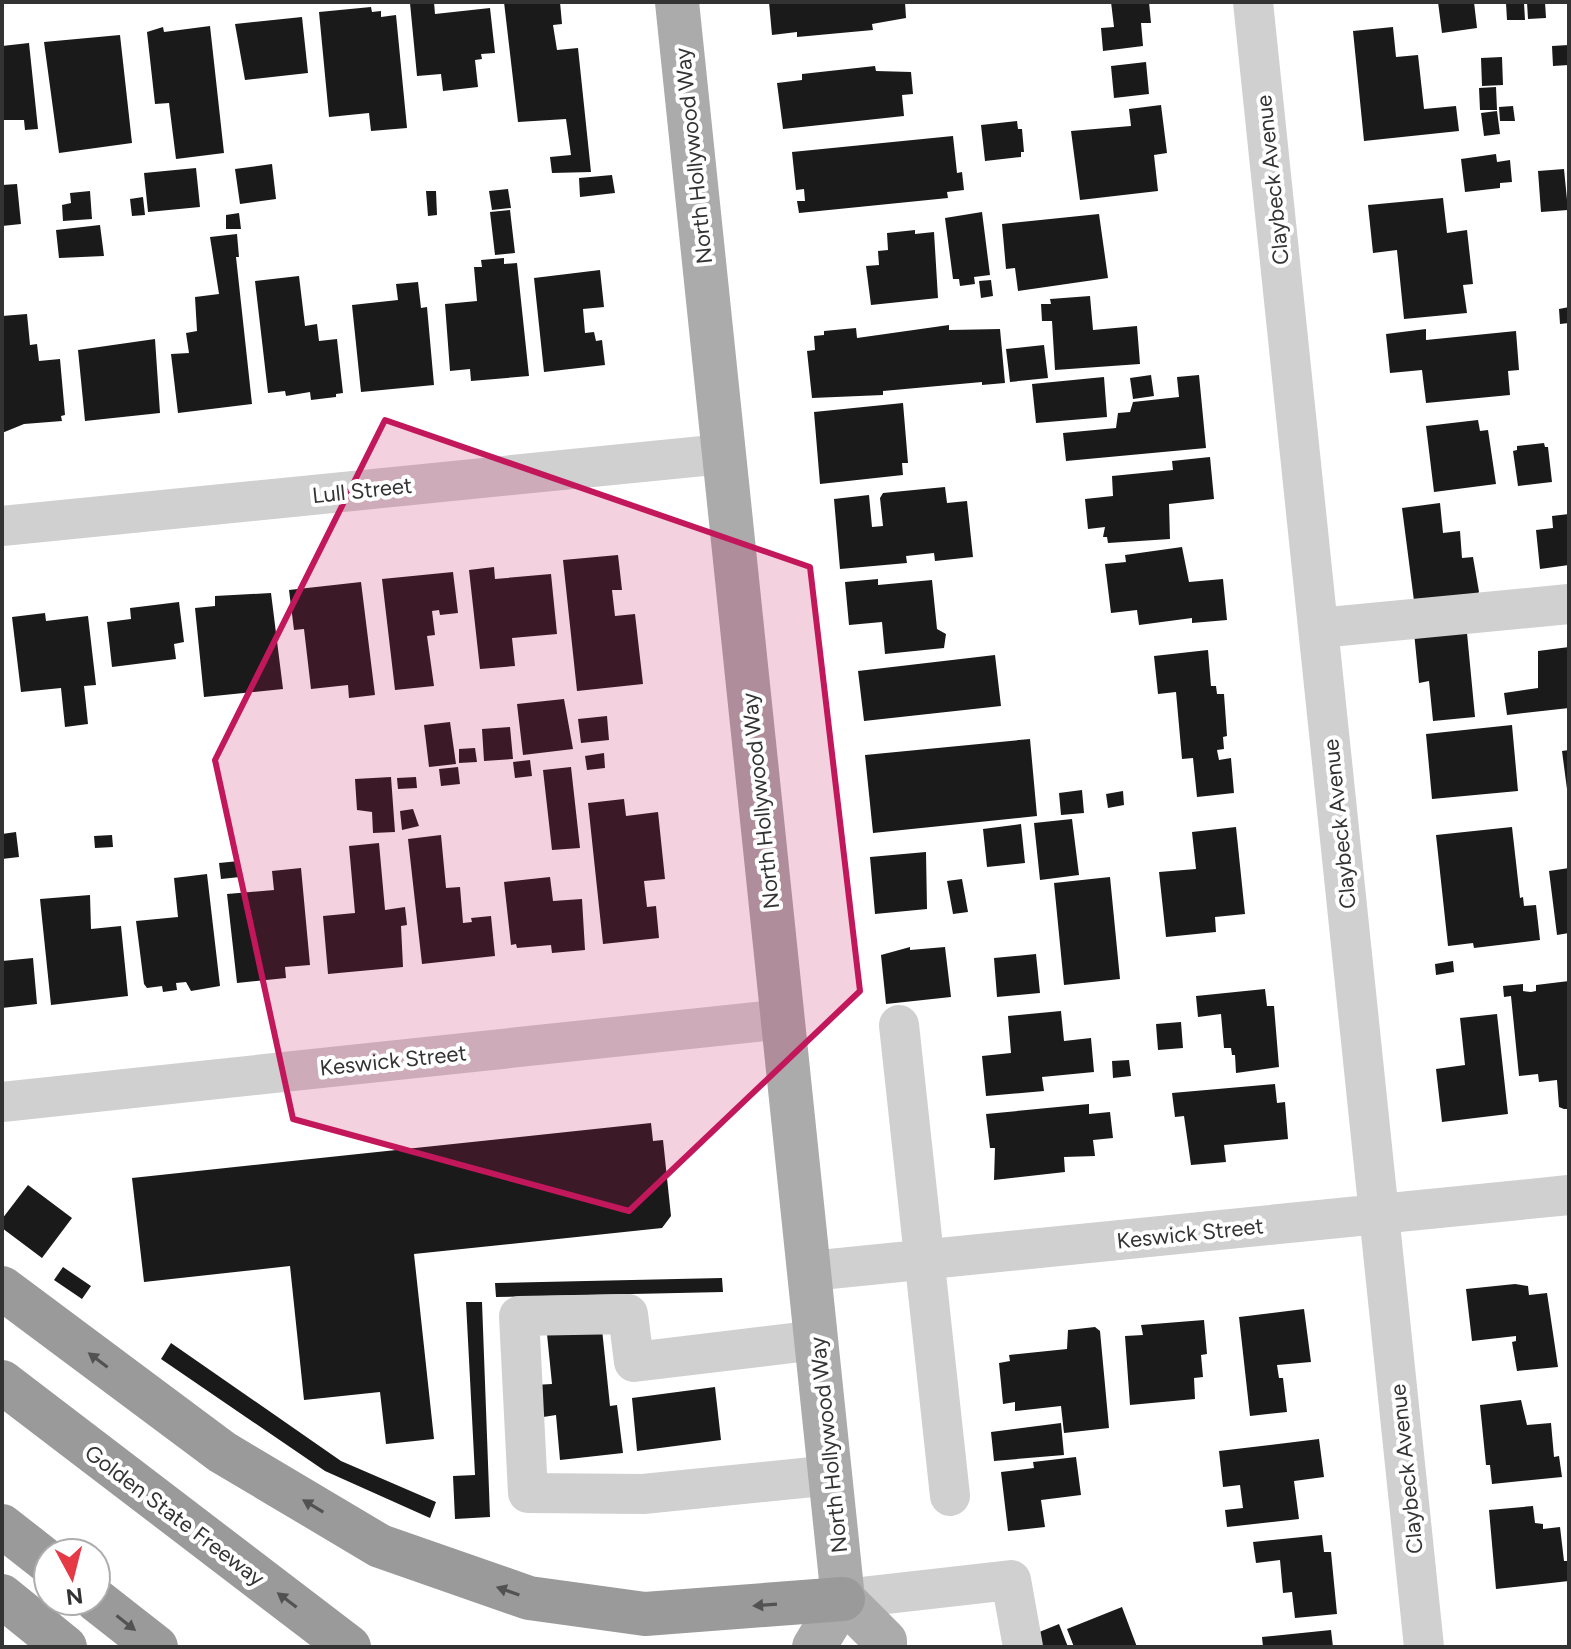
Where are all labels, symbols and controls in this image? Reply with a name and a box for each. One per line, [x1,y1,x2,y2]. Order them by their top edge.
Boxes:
street label: North Hollywood Way [669,46,718,266]
street label: Claybeck Avenue [1250,94,1295,266]
street label: Lull Street [311,472,413,509]
street label: North Hollywood Way [736,691,785,911]
street label: Claybeck Avenue [1317,738,1362,910]
street label: Keswick Street [318,1039,468,1082]
street label: Keswick Street [1115,1212,1265,1255]
street label: North Hollywood Way [804,1335,853,1555]
one-way arrow [88,1352,108,1368]
street label: Claybeck Avenue [1384,1383,1429,1555]
street label: Golden State Freeway [79,1439,270,1592]
one-way arrow [302,1499,324,1513]
north arrow [32,1537,112,1617]
text: N [64,1582,84,1611]
one-way arrow [496,1584,520,1597]
one-way arrow [276,1592,297,1608]
one-way arrow [752,1599,777,1612]
one-way arrow [116,1615,136,1631]

